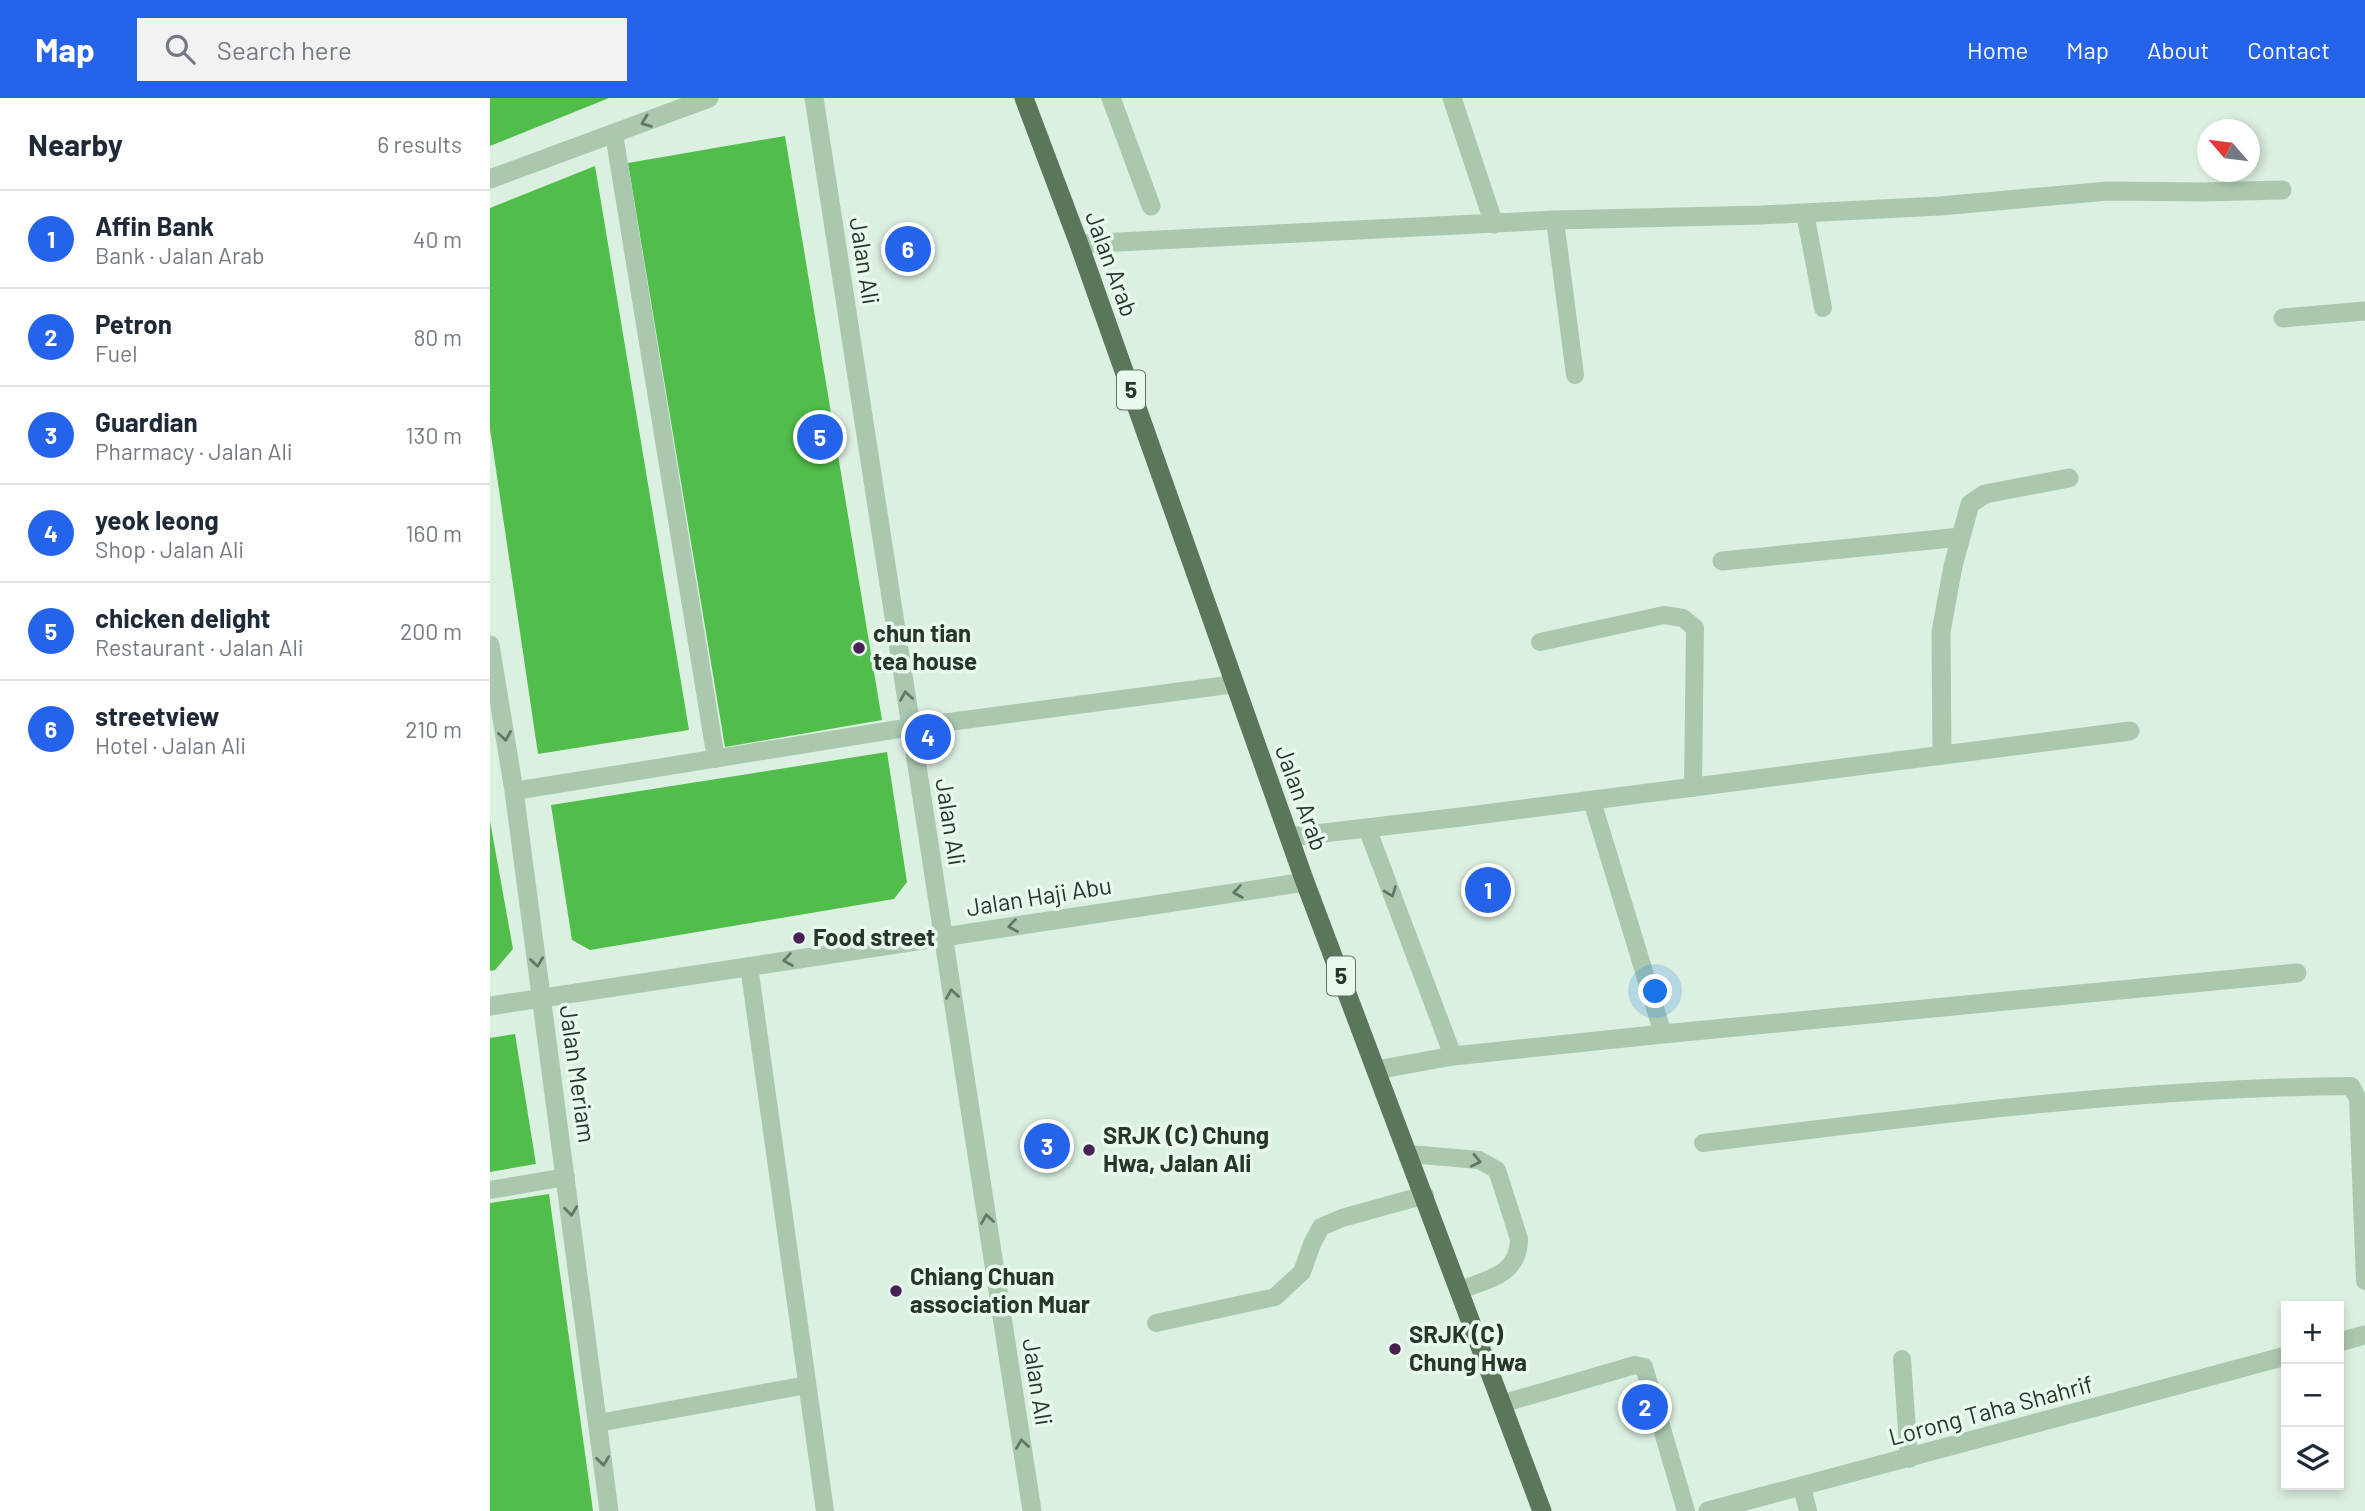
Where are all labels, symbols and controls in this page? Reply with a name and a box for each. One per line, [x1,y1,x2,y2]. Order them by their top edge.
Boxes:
search box [137,18,627,81]
text: Map [35,29,95,69]
icon: search [161,30,199,68]
text: Search here [217,34,352,65]
text: Home [1967,35,2028,64]
text: Map [2066,35,2109,64]
text: About [2147,35,2209,64]
text: Contact [2247,35,2330,64]
one-way arrow [640,114,652,128]
north arrow [2197,119,2260,182]
text: Nearby [28,126,123,162]
text: 6 results [377,130,462,158]
street label: Jalan Arab [1080,207,1145,320]
text: Affin Bank [95,210,214,241]
street label: Jalan Ali [844,215,887,306]
pin: 6 [885,223,931,275]
text: 1 [47,225,55,253]
text: 40 m [413,225,462,253]
text: Bank · Jalan Arab [95,241,265,269]
text: Petron [95,308,172,339]
text: 2 [45,323,57,351]
text: 80 m [413,323,462,351]
text: Fuel [95,339,138,367]
road number: 5 [1117,370,1145,410]
text: Guardian [95,406,198,437]
pin: 5 [797,411,843,463]
text: 3 [45,421,57,449]
text: 130 m [405,421,462,449]
text: Pharmacy · Jalan Ali [95,437,293,465]
text: yeok leong [95,504,219,535]
text: 4 [44,519,58,547]
text: 160 m [405,519,462,547]
text: Shop · Jalan Ali [95,535,244,563]
text: chicken delight [95,602,271,633]
text: 5 [45,617,57,645]
text: 200 m [400,617,462,645]
place label: chun tian tea house [873,618,977,675]
text: Restaurant · Jalan Ali [95,633,304,661]
marker: chun tian tea house [851,640,867,656]
one-way arrow [899,691,914,702]
text: streetview [95,700,219,731]
pin: 4 [905,711,951,763]
text: 6 [45,715,57,743]
text: 210 m [405,715,462,743]
one-way arrow [497,730,512,742]
text: Hotel · Jalan Ali [95,731,246,759]
street label: Jalan Arab [1270,741,1335,854]
street label: Jalan Ali [930,776,973,867]
pin: 1 [1465,864,1511,916]
street label: Jalan Haji Abu [964,870,1114,921]
one-way arrow [1232,884,1244,899]
one-way arrow [1382,885,1396,897]
one-way arrow [1007,918,1019,933]
place label: Food street [813,922,935,951]
marker: Food street [791,930,807,946]
one-way arrow [782,952,794,967]
one-way arrow [529,956,544,967]
road number: 5 [1327,956,1355,996]
your location [1638,974,1672,1008]
one-way arrow [945,988,960,1000]
street label: Jalan Meriam [554,1003,602,1144]
pin: 3 [1024,1120,1070,1172]
place label: SRJK (C) Chung Hwa, Jalan Ali [1103,1120,1269,1177]
marker: SRJK (C) Chung Hwa, Jalan Ali [1081,1142,1097,1158]
one-way arrow [1470,1153,1482,1168]
one-way arrow [563,1205,578,1217]
one-way arrow [980,1213,995,1225]
place label: Chiang Chuan association Muar [910,1261,1090,1318]
marker: Chiang Chuan association Muar [888,1283,904,1299]
map controls [2281,1301,2344,1490]
button: + [2281,1301,2344,1364]
place label: SRJK (C) Chung Hwa [1409,1319,1527,1376]
street label: Jalan Ali [1017,1336,1060,1427]
marker: SRJK (C) Chung Hwa [1387,1341,1403,1357]
button: − [2281,1364,2344,1427]
street label: Lorong Taha Shahrif [1885,1368,2096,1451]
pin: 2 [1622,1381,1668,1433]
button: layers [2281,1427,2344,1490]
one-way arrow [1015,1438,1030,1449]
one-way arrow [596,1455,611,1467]

